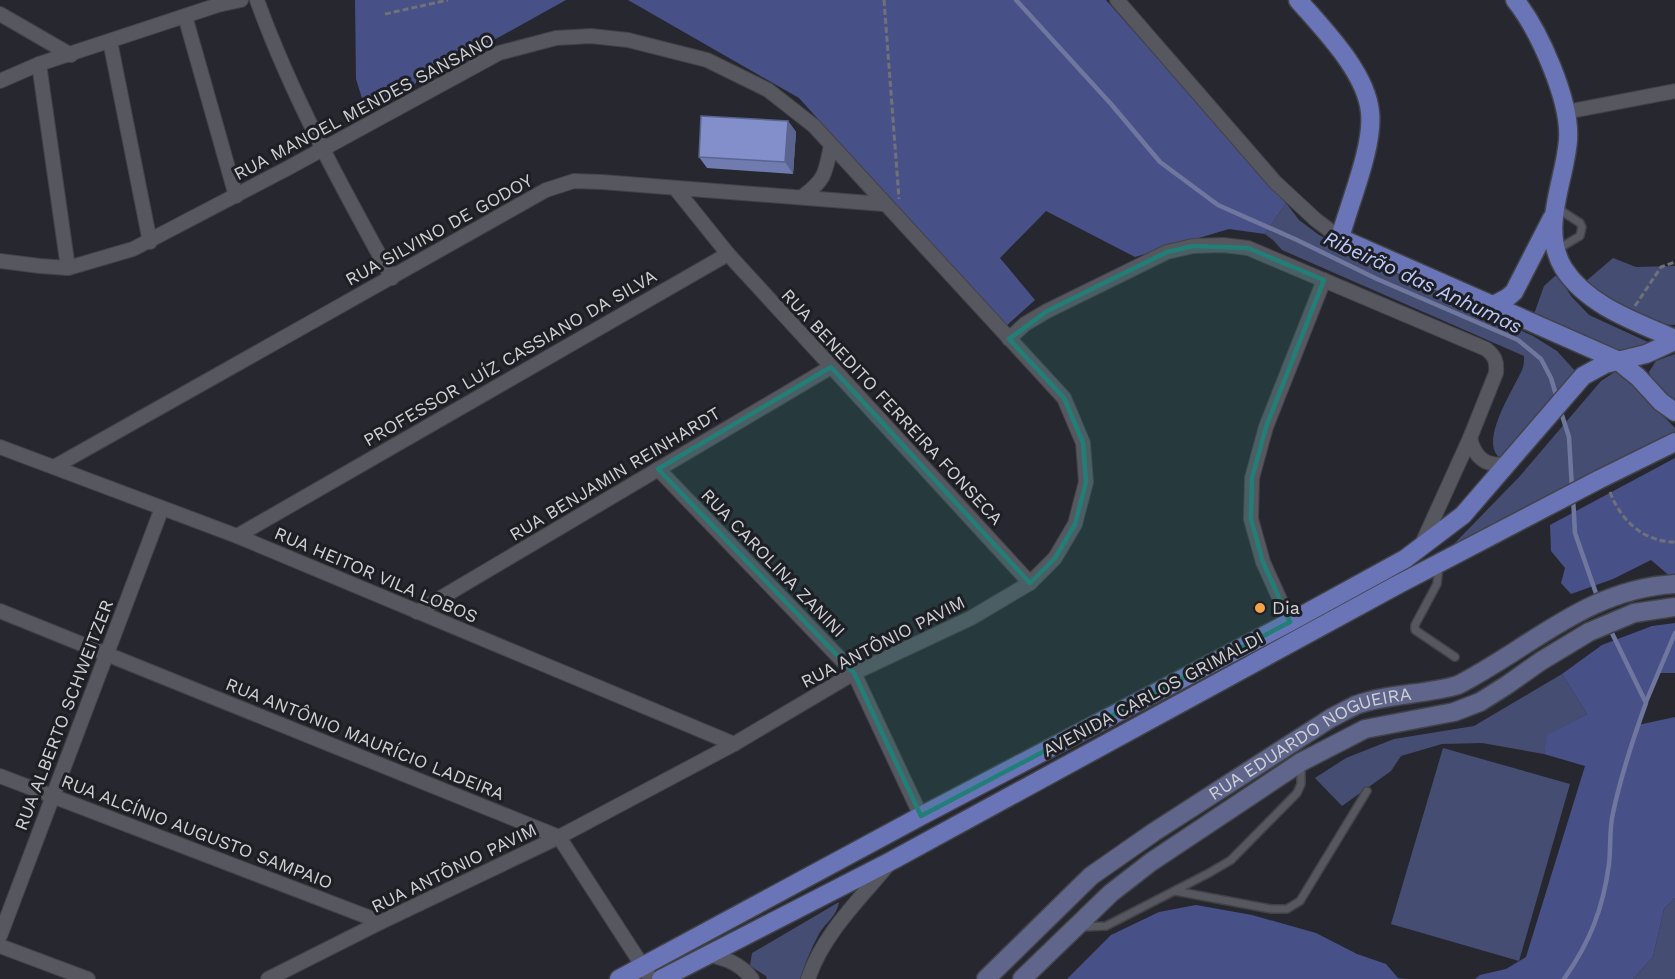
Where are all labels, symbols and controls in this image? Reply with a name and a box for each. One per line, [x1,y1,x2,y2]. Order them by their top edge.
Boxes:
street label: RUA MANOEL MENDES SANSANO [230,29,498,184]
street label: RUA SILVINO DE GODOY [342,169,537,290]
water label: Ribeirão das Anhumas [1320,226,1526,338]
street label: PROFESSOR LUÍZ CASSIANO DA SILVA [360,265,660,450]
street label: RUA BENEDITO FERREIRA FONSECA [777,284,1007,529]
street label: RUA BENJAMIN REINHARDT [506,402,724,545]
street label: RUA CAROLINA ZANINI [697,484,850,641]
street label: RUA HEITOR VILA LOBOS [271,522,481,627]
street label: RUA ANTÔNIO PAVIM [797,591,968,692]
street label: RUA ALBERTO SCHWEITZER [10,597,117,833]
place label: Dia [1272,597,1300,618]
marker: Dia [1253,601,1267,615]
street label: AVENIDA CARLOS GRIMALDI [1039,626,1267,761]
street label: RUA ANTÔNIO MAURÍCIO LADEIRA [223,673,508,804]
street label: RUA EDUARDO NOGUEIRA [1204,683,1413,804]
street label: RUA ALCÍNIO AUGUSTO SAMPAIO [59,770,336,893]
street label: RUA ANTÔNIO PAVIM [368,818,540,917]

